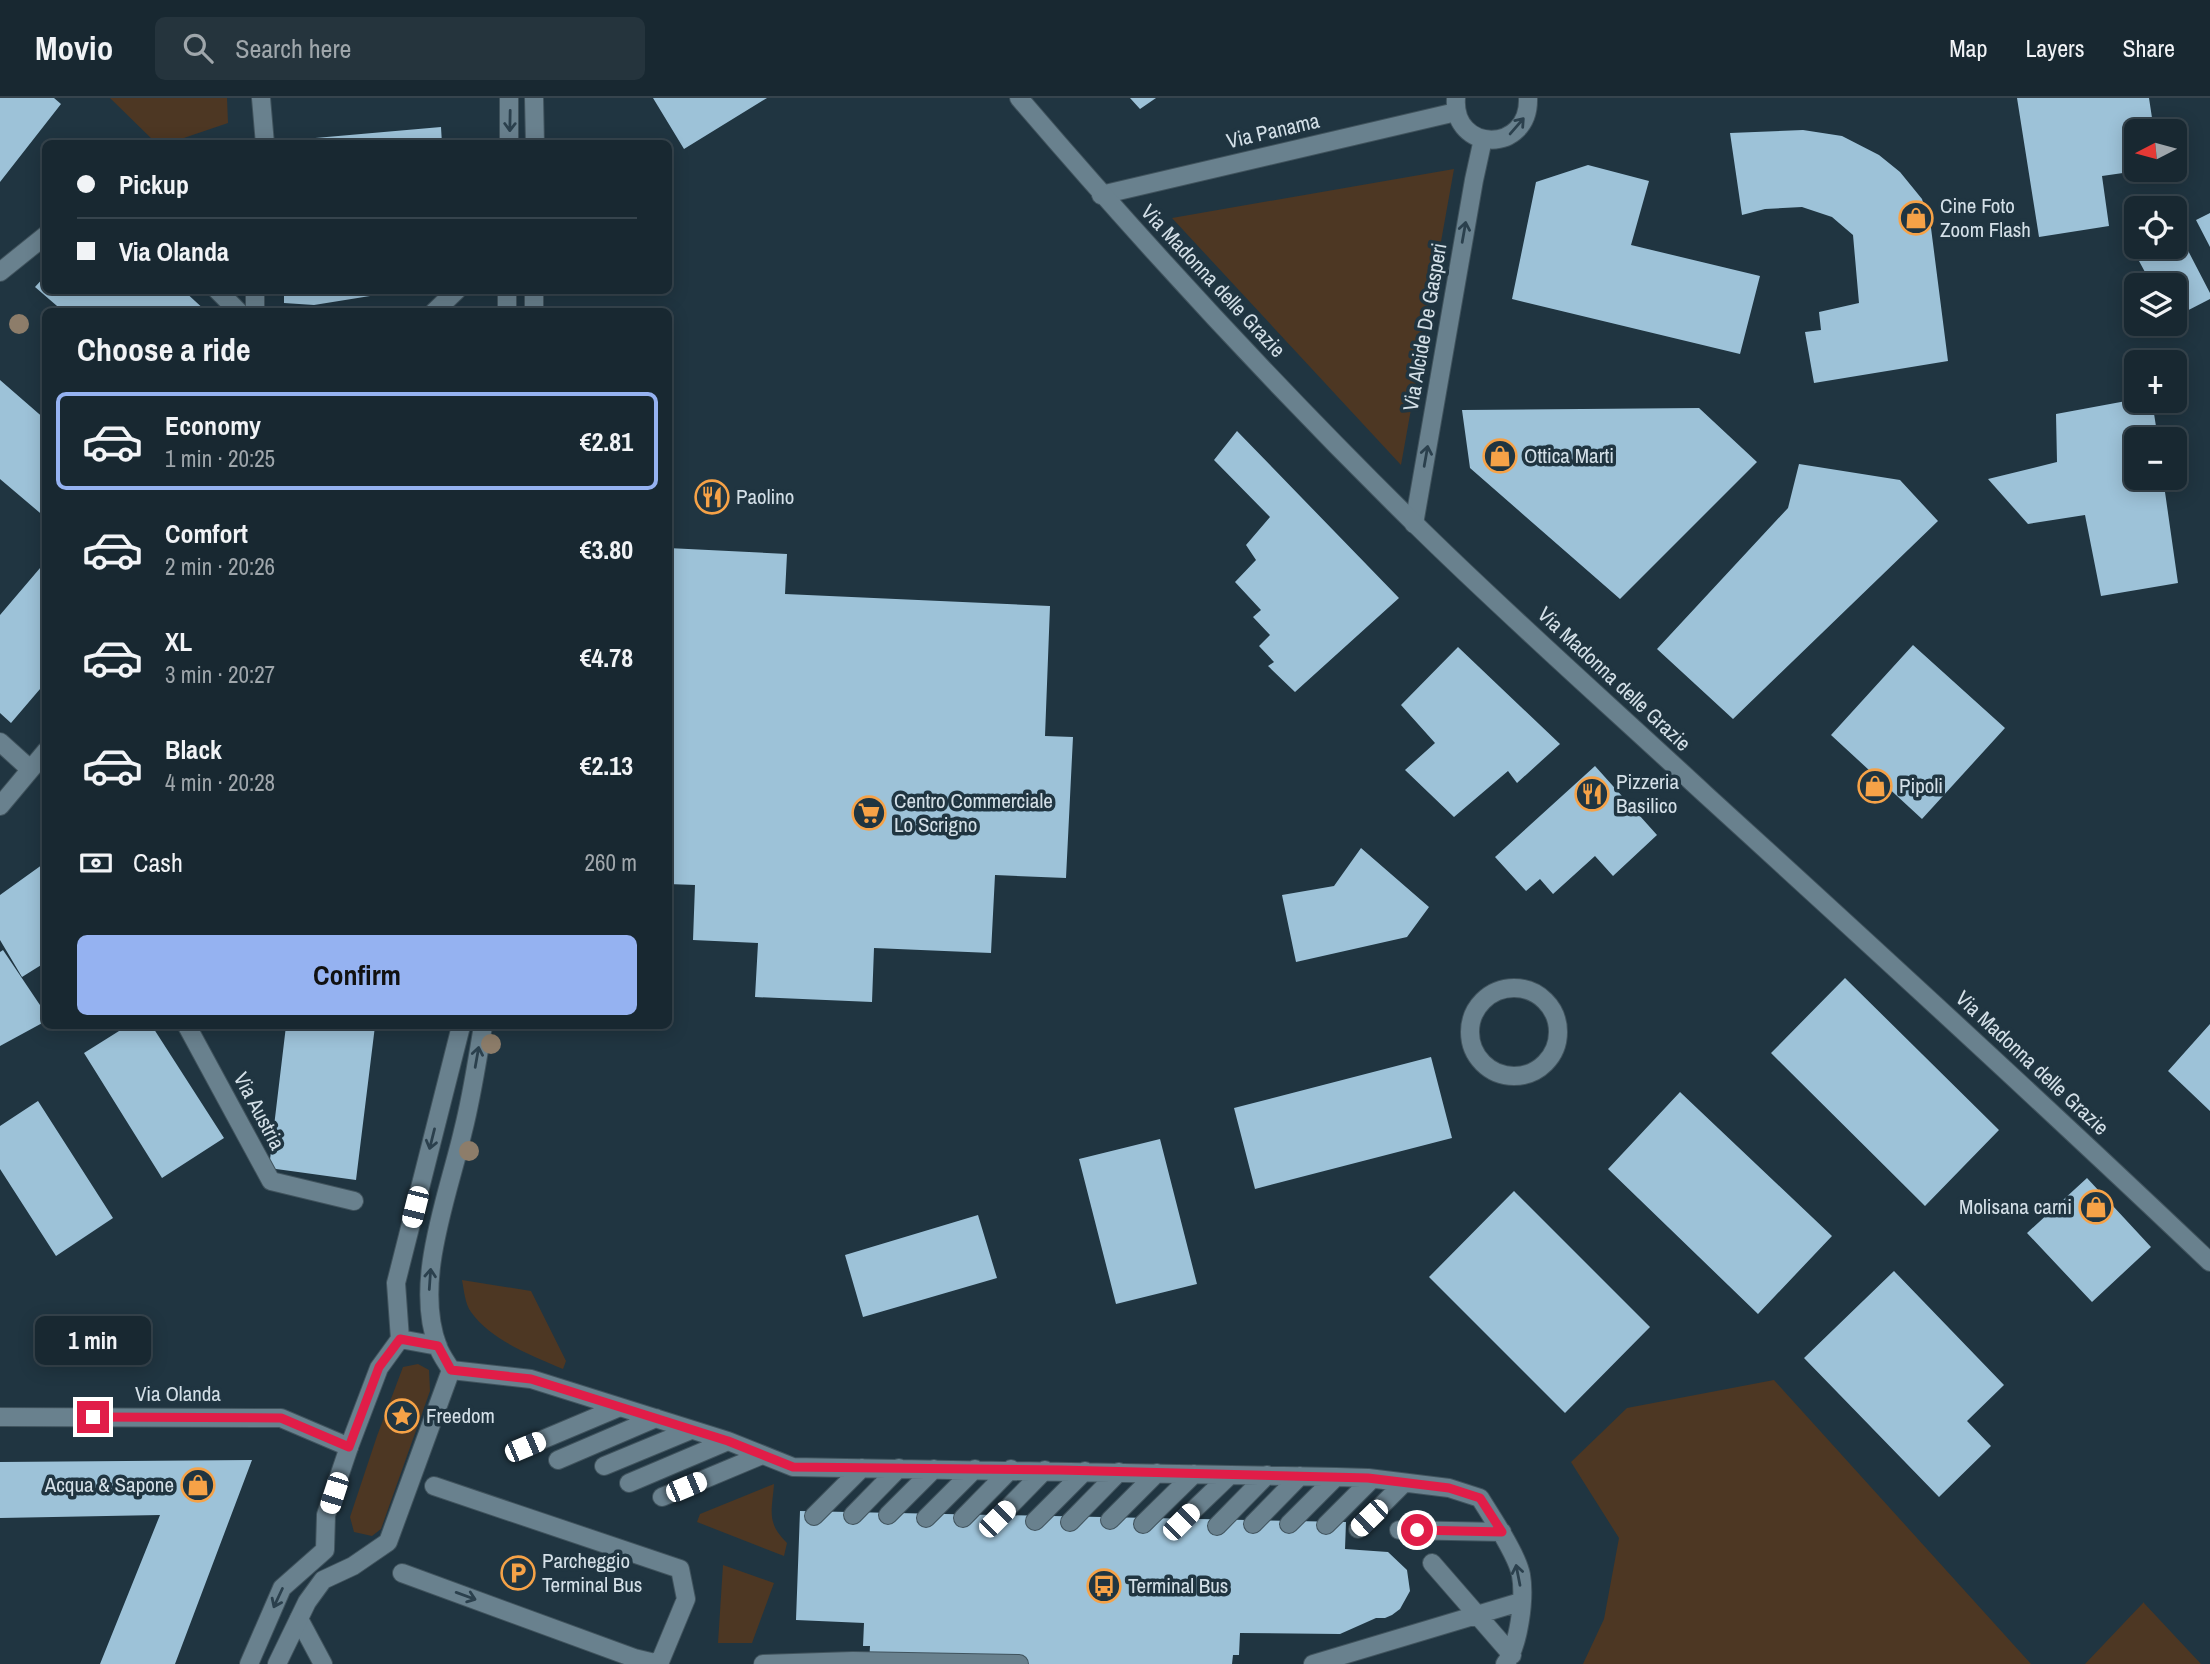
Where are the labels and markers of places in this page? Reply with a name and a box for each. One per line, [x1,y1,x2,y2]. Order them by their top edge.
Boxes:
place label: Cine Foto Zoom Flash [1940,191,2031,244]
shop icon: Cine Foto Zoom Flash [1897,199,1935,237]
shop icon: Ottica Marti [1481,437,1519,475]
place label: Ottica Marti [1524,441,1614,470]
restaurant icon: Paolino [693,478,731,516]
place label: Paolino [736,482,794,511]
place label: Pizzeria Basilico [1616,767,1680,820]
shop icon: Pipoli [1856,767,1894,805]
place label: Pipoli [1899,771,1943,800]
restaurant icon: Pizzeria Basilico [1573,775,1611,813]
place label: Centro Commerciale Lo Scrigno [894,786,1053,839]
supermarket icon: Centro Commerciale Lo Scrigno [850,794,888,832]
shop icon: Molisana carni [2077,1188,2115,1226]
place label: Molisana carni [1959,1192,2072,1221]
place icon: Freedom [383,1397,421,1435]
place label: Freedom [426,1401,495,1430]
shop icon: Acqua & Sapone [179,1466,217,1504]
place label: Acqua & Sapone [44,1470,174,1499]
place label: Parcheggio Terminal Bus [542,1546,643,1599]
parking icon: Parcheggio Terminal Bus [499,1554,537,1592]
bus stop icon: Terminal Bus [1085,1567,1123,1605]
place label: Terminal Bus [1128,1571,1229,1600]

